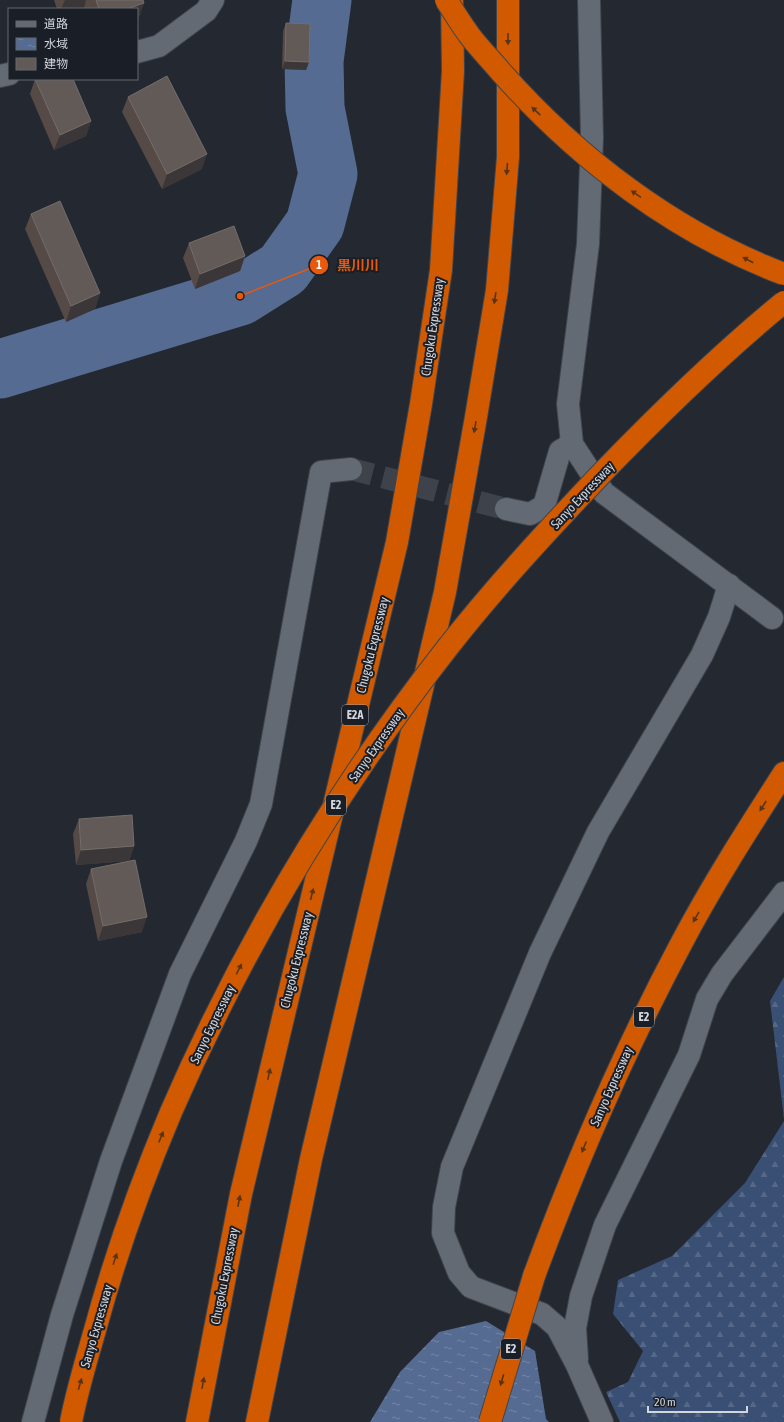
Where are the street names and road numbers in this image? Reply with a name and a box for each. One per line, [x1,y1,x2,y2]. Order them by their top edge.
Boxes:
street label: Chugoku Expressway [418,277,447,377]
street label: Sanyo Expressway [548,458,618,532]
street label: Chugoku Expressway [353,595,392,695]
road number: E2A [342,705,368,725]
street label: Sanyo Expressway [346,705,408,785]
road number: E2 [326,795,346,815]
street label: Chugoku Expressway [277,910,316,1010]
street label: Sanyo Expressway [187,982,238,1066]
road number: E2 [634,1007,654,1027]
street label: Sanyo Expressway [587,1043,636,1128]
street label: Chugoku Expressway [208,1226,241,1326]
street label: Sanyo Expressway [77,1282,116,1369]
road number: E2 [501,1339,521,1359]

